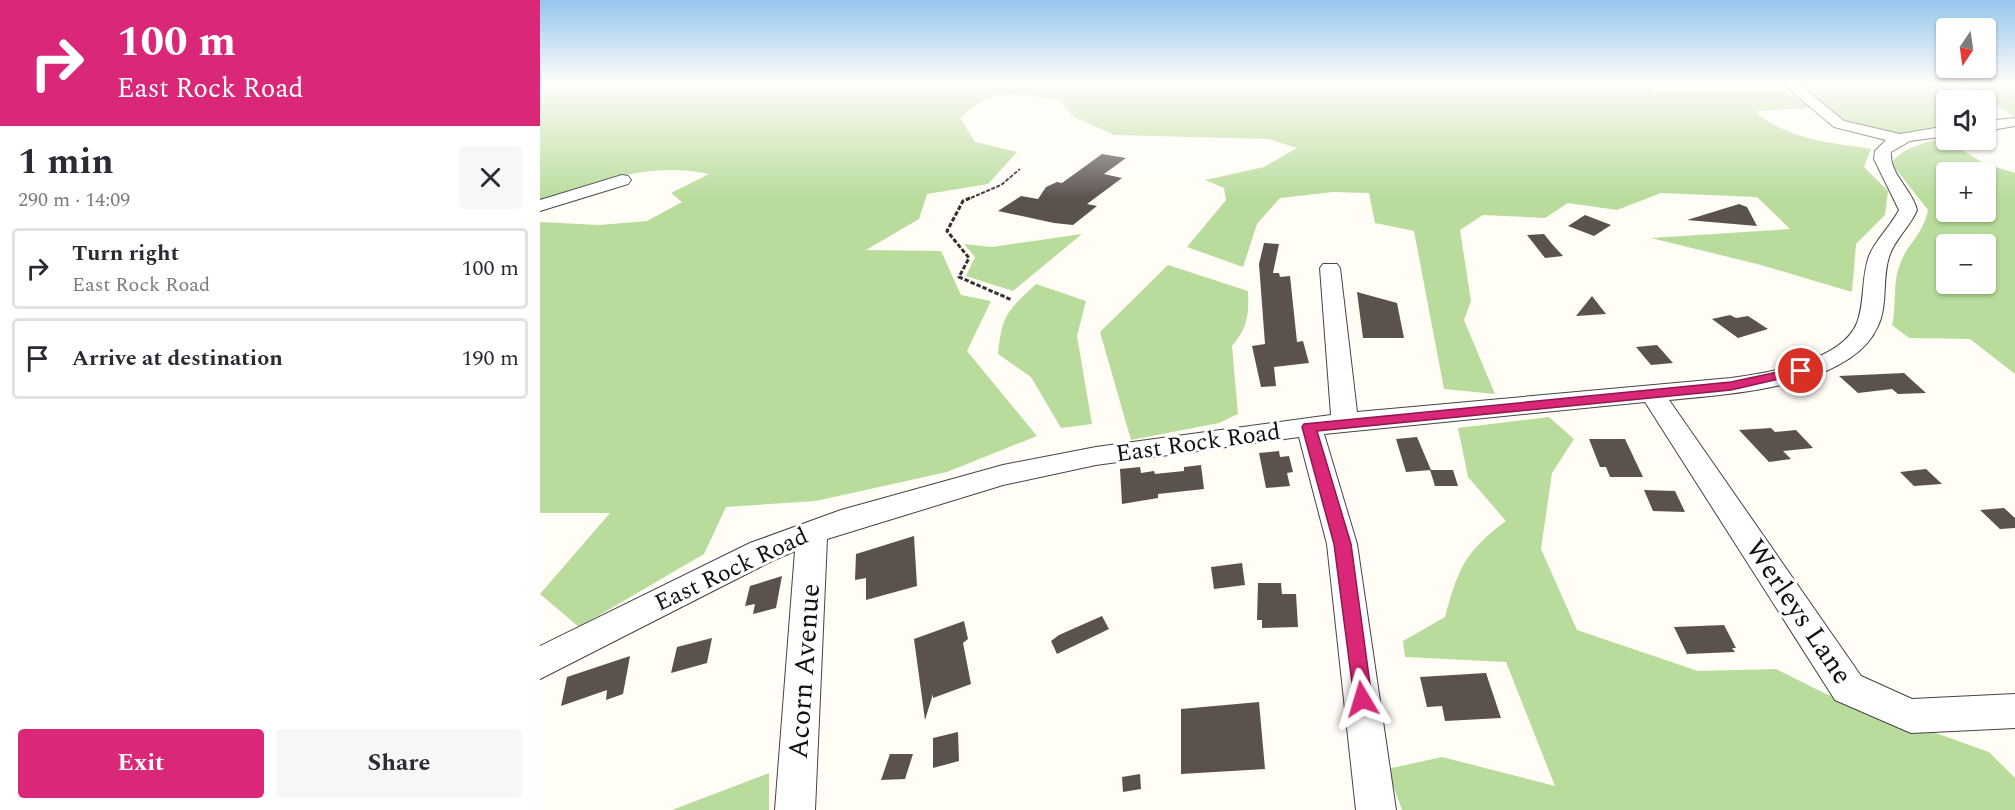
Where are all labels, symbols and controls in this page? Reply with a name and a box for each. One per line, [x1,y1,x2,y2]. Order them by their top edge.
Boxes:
text: 100 m [117,11,236,74]
north arrow [1936,18,1996,78]
map controls [1936,18,1996,294]
icon: right [18,24,96,102]
text: East Rock Road [117,68,304,110]
button: sound [1936,90,1996,150]
text: 1 min [18,135,114,190]
button: close [459,146,522,209]
button: + [1936,162,1996,222]
text: 290 m · 14:09 [18,185,130,215]
button: − [1936,234,1996,294]
text: Turn right [72,237,179,270]
icon: right [21,252,54,285]
text: 100 m [462,252,519,285]
text: East Rock Road [72,270,210,300]
icon: arrive [21,342,54,375]
text: Arrive at destination [72,342,283,375]
text: 190 m [462,342,519,375]
pin [1775,345,1826,396]
icon: arrive [1784,354,1817,387]
street label: East Rock Road [1113,414,1283,472]
street label: East Rock Road [649,519,814,621]
street label: Werleys Lane [1734,531,1863,693]
street label: Acorn Avenue [777,582,832,760]
position arrow [1330,667,1394,731]
button: Exit [18,729,264,798]
button: Share [276,729,522,798]

